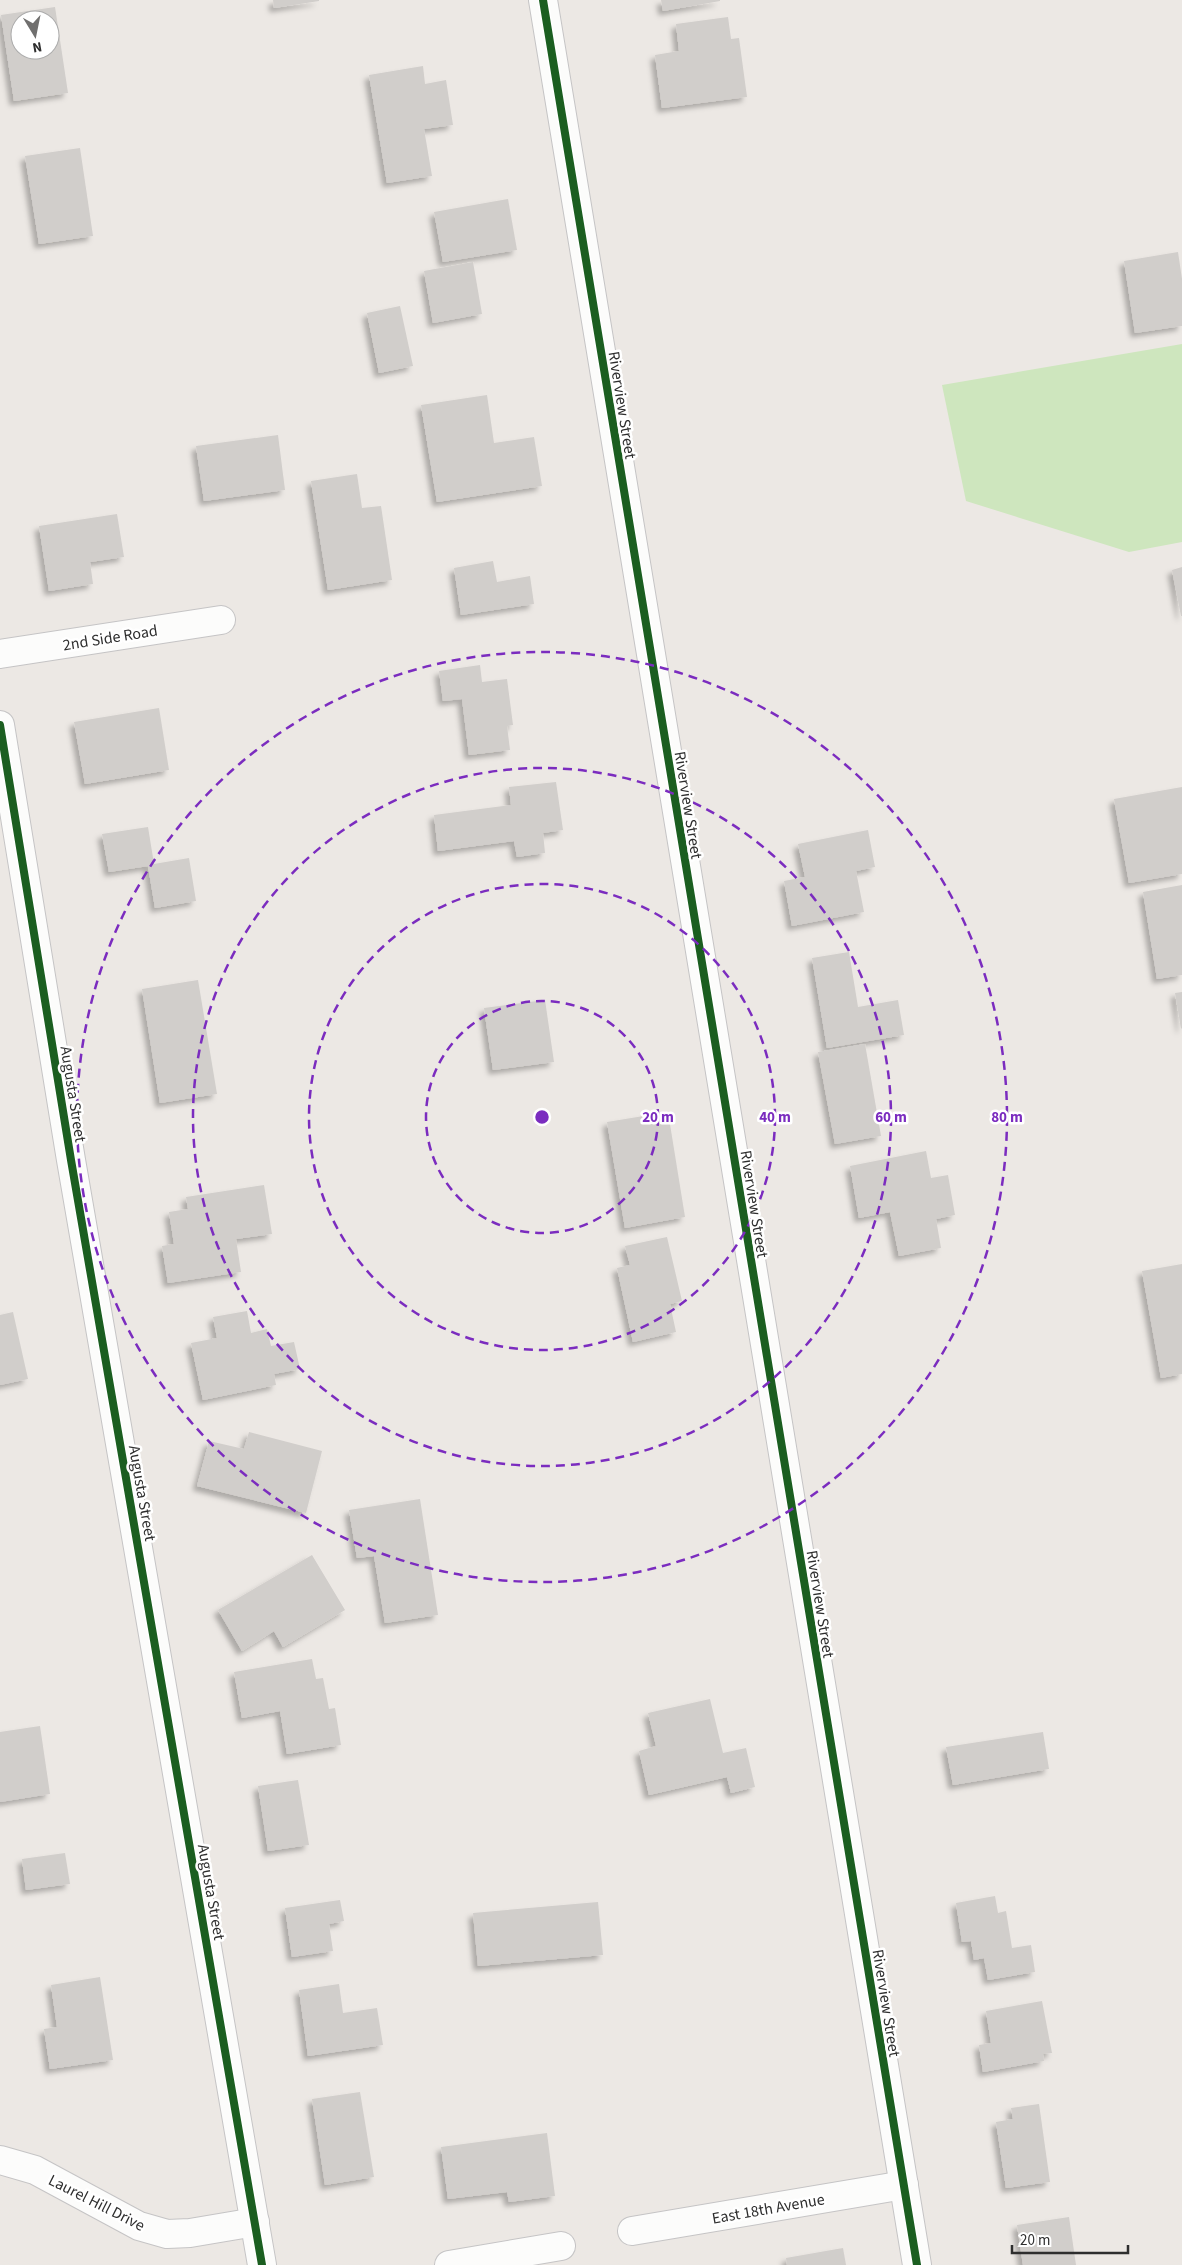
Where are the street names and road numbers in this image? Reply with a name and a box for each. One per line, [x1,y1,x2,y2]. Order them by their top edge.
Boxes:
street label: Riverview Street [603,350,641,461]
street label: 2nd Side Road [61,620,159,656]
street label: Riverview Street [669,750,707,861]
street label: Augusta Street [55,1045,92,1144]
street label: Riverview Street [735,1149,773,1260]
street label: Augusta Street [123,1444,161,1543]
street label: Riverview Street [801,1549,839,1660]
street label: Augusta Street [192,1843,230,1942]
street label: Riverview Street [867,1948,905,2059]
street label: Laurel Hill Drive [45,2169,149,2237]
street label: East 18th Avenue [710,2188,826,2230]

